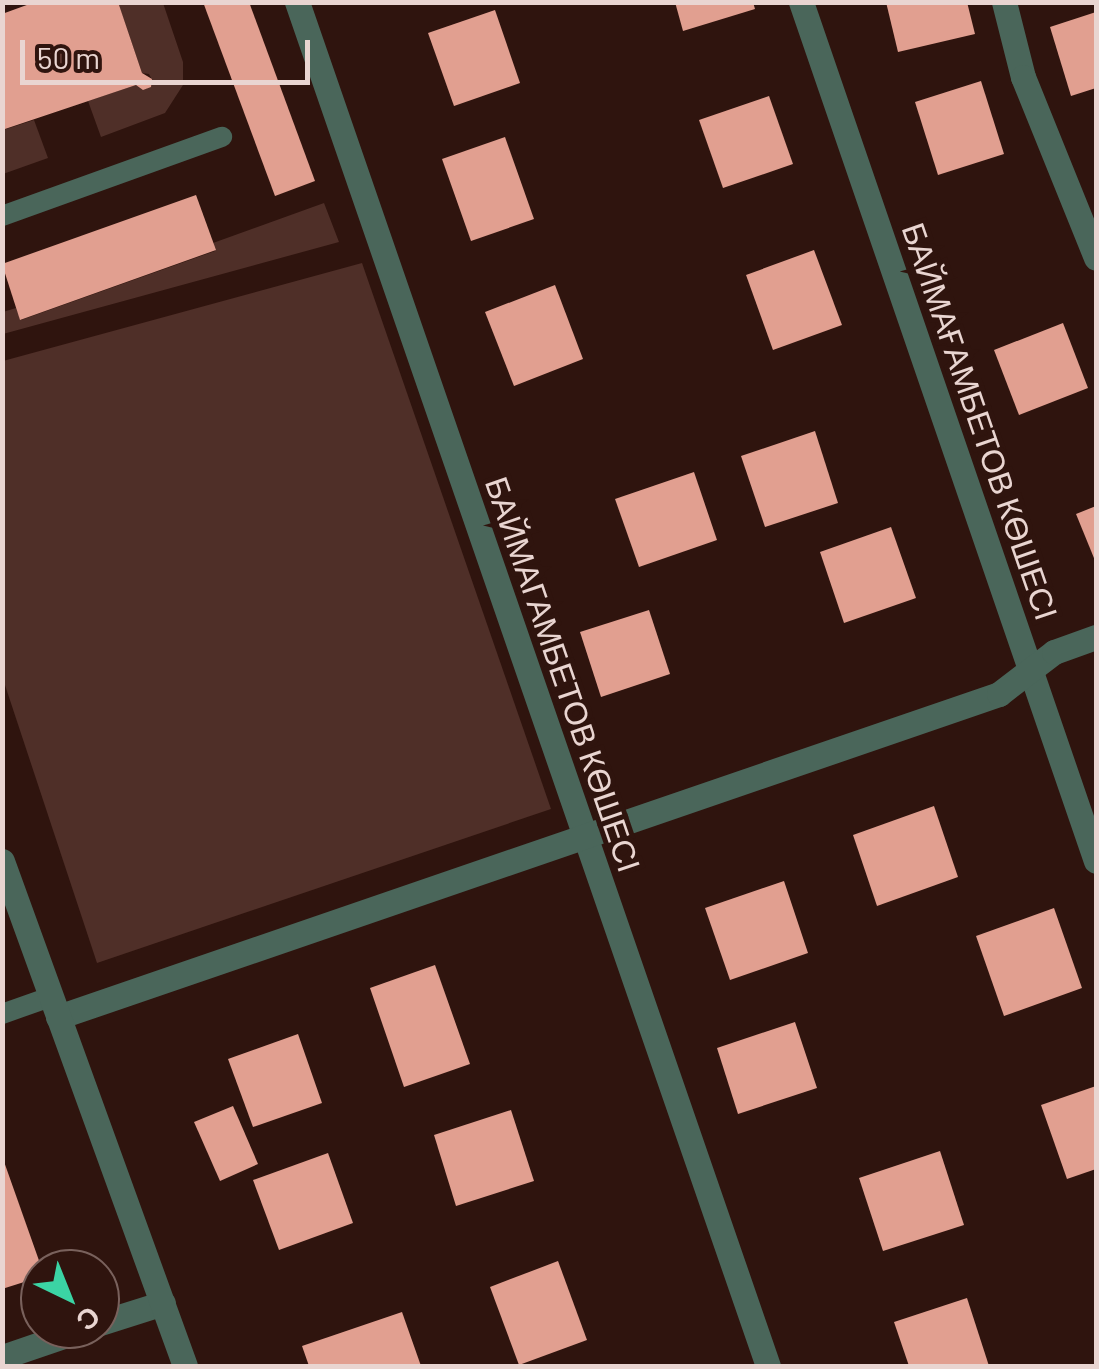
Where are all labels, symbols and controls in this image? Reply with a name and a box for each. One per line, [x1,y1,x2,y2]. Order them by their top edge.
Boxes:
scale bar [25,20,315,82]
text: 50 m [37,39,100,75]
street label: БАЙМАҒАМБЕТОВ КӨШЕСІ [895,217,1067,625]
street label: БАЙМАГАМБЕТОВ КӨШЕСІ [478,471,650,877]
north arrow [20,1249,120,1349]
text: С [70,1300,108,1339]

